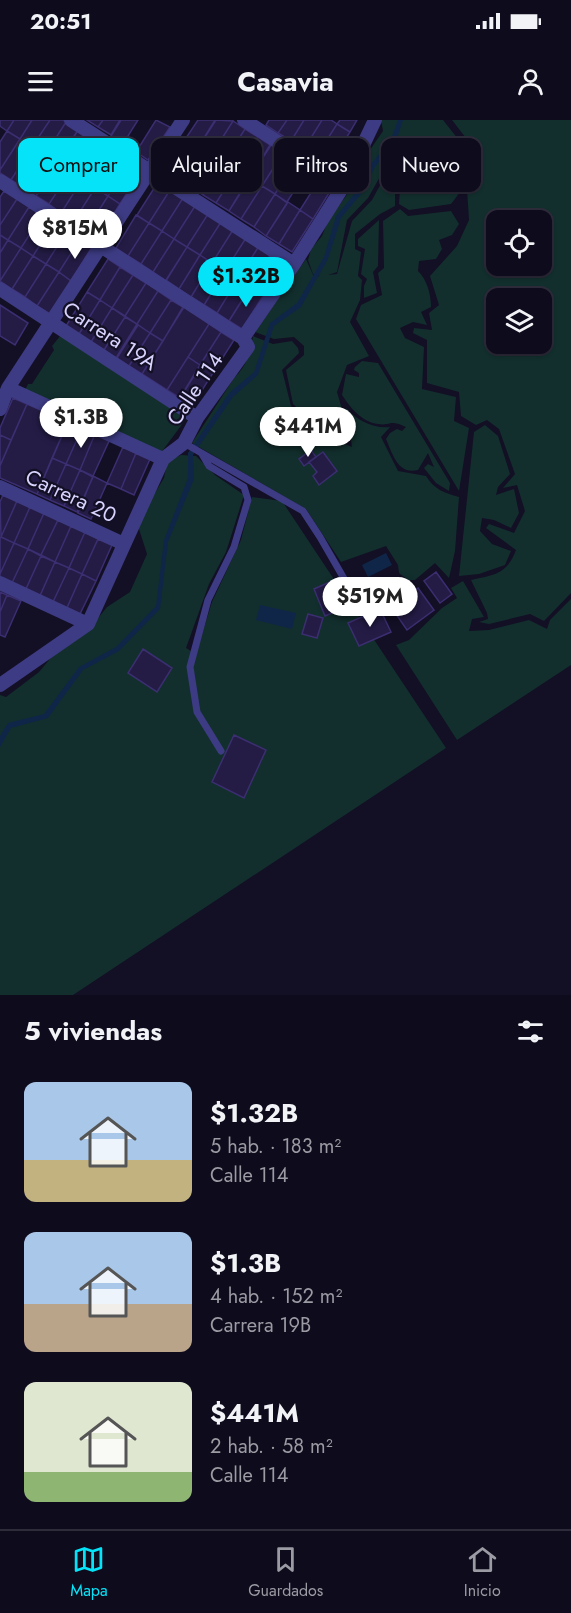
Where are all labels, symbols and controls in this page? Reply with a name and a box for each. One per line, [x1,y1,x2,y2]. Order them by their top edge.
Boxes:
text: 20:51 [30,5,91,37]
text: Casavia [237,62,334,101]
icon: menu [24,65,57,98]
icon: person [514,65,547,98]
chip: Comprar [18,138,139,192]
chip: Alquilar [151,138,262,192]
chip: Filtros [274,138,369,192]
chip: Nuevo [381,138,481,192]
pin: $815M [33,209,117,260]
map controls [486,210,552,354]
button: locate [486,210,552,276]
text: $815M [42,214,108,243]
pin: $1.32B [197,257,295,308]
text: $1.32B [212,262,280,291]
button: layers [486,288,552,354]
street label: Carrera 19A [57,294,163,378]
street label: Calle 114 [160,346,230,432]
pin: $1.3B [39,398,123,449]
text: $1.3B [54,403,108,432]
pin: $441M [266,407,350,458]
text: $441M [274,412,342,441]
street label: Carrera 20 [20,462,122,530]
pin: $519M [328,577,412,628]
text: $519M [337,582,403,611]
text: 5 viviendas [24,1012,162,1050]
icon: filters [514,1015,547,1048]
text: $1.32B [210,1094,298,1132]
icon: home [72,1106,144,1178]
text: 5 hab. · 183 m² [210,1132,341,1161]
text: Calle 114 [210,1161,288,1190]
text: $1.3B [210,1244,281,1282]
icon: home [72,1256,144,1328]
text: 4 hab. · 152 m² [210,1282,342,1311]
text: Carrera 19B [210,1311,311,1340]
text: $441M [210,1394,299,1432]
icon: home [72,1406,144,1478]
text: 2 hab. · 58 m² [210,1432,333,1461]
text: Calle 114 [210,1461,288,1490]
tab: Mapa [70,1543,108,1602]
tab: Guardados [248,1543,323,1602]
tab: Inicio [464,1543,501,1602]

